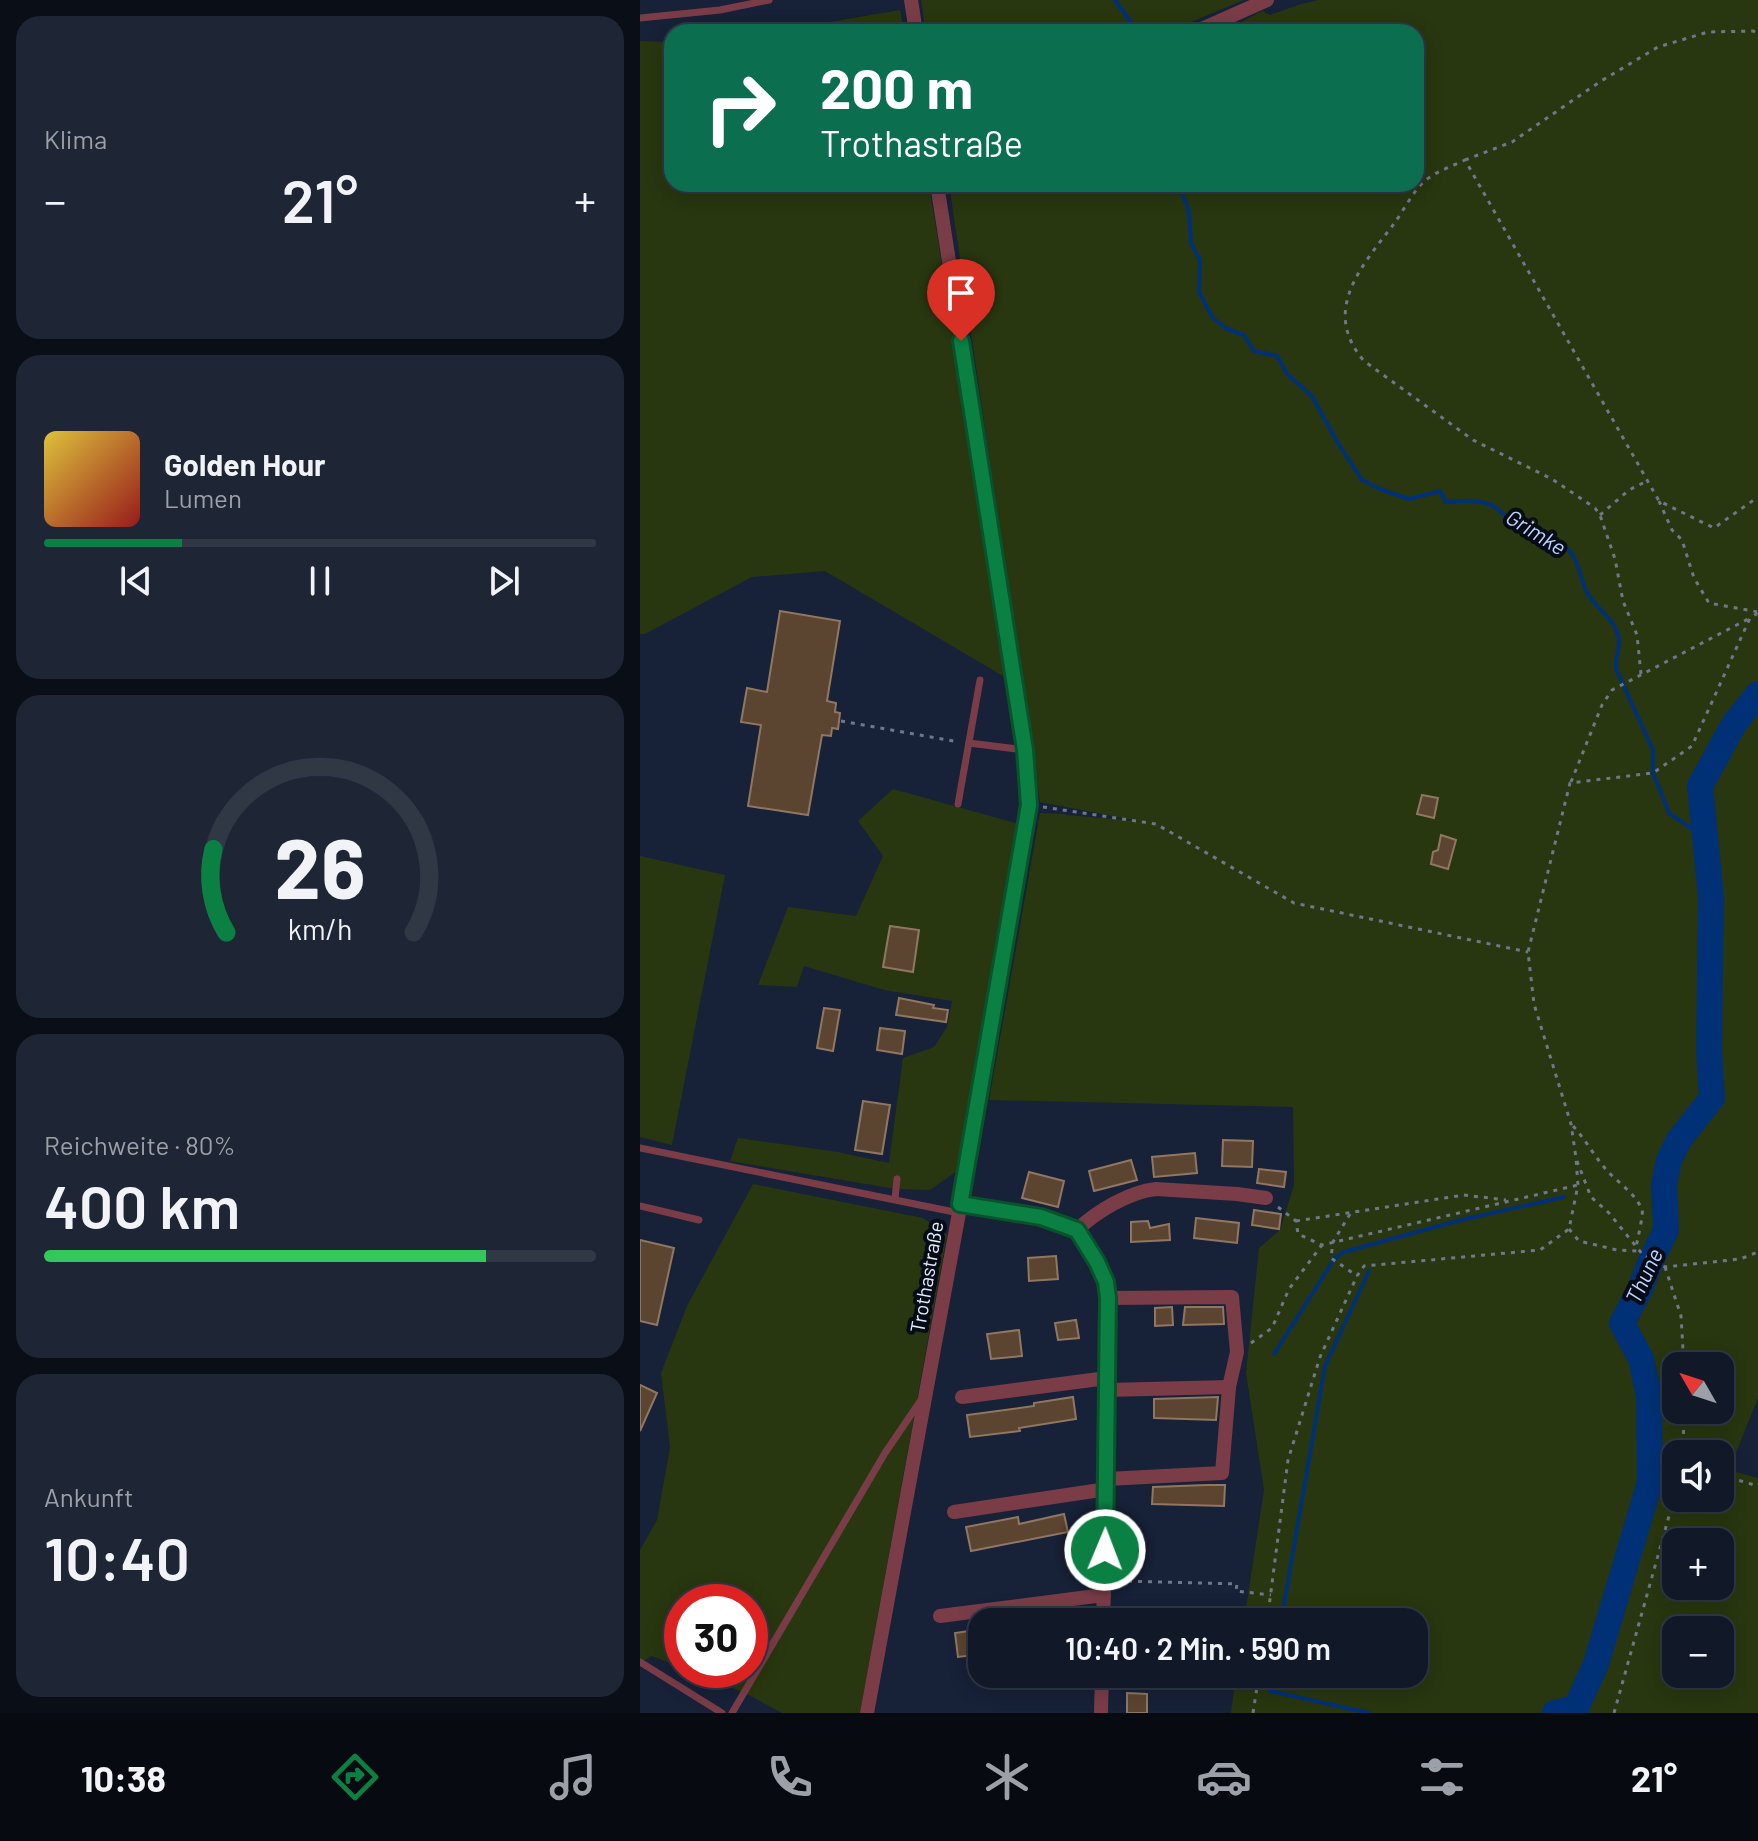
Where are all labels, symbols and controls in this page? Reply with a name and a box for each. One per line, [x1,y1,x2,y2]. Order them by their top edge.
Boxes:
text: 200 m [820,53,973,120]
icon: right [688,56,792,160]
text: Trothastraße [820,121,1023,164]
text: Klima [44,123,107,154]
text: 21° [282,163,358,235]
text: − [44,173,66,226]
text: + [574,173,596,226]
pin [927,259,995,341]
icon: arrive [939,271,983,315]
text: Golden Hour [164,446,326,482]
text: Lumen [164,482,242,513]
water label: Grimke [1502,503,1571,560]
icon: previous [114,559,158,603]
icon: pause [298,559,342,603]
icon: next [482,559,526,603]
text: 26 [274,815,366,915]
text: km/h [288,911,352,946]
text: Reichweite · 80% [44,1129,236,1160]
text: 400 km [44,1169,240,1241]
street label: Trothastraße [904,1219,948,1334]
water label: Thune [1619,1244,1667,1307]
north arrow [1662,1352,1734,1424]
map controls [1662,1352,1734,1688]
button: sound [1662,1440,1734,1512]
text: Ankunft [44,1481,133,1512]
position arrow [1063,1508,1147,1592]
text: 10:40 [44,1521,190,1593]
button: + [1662,1528,1734,1600]
speed limit sign: 30 [664,1584,768,1688]
button: − [1662,1616,1734,1688]
text: 10:40 · 2 Min. · 590 m [1065,1630,1331,1666]
icon: directions [327,1749,383,1805]
icon: music [545,1749,601,1805]
icon: phone [762,1749,818,1805]
icon: climate [979,1749,1035,1805]
icon: car [1196,1749,1252,1805]
icon: filters [1414,1749,1470,1805]
text: 10:38 [81,1756,166,1799]
text: 21° [1631,1756,1677,1799]

